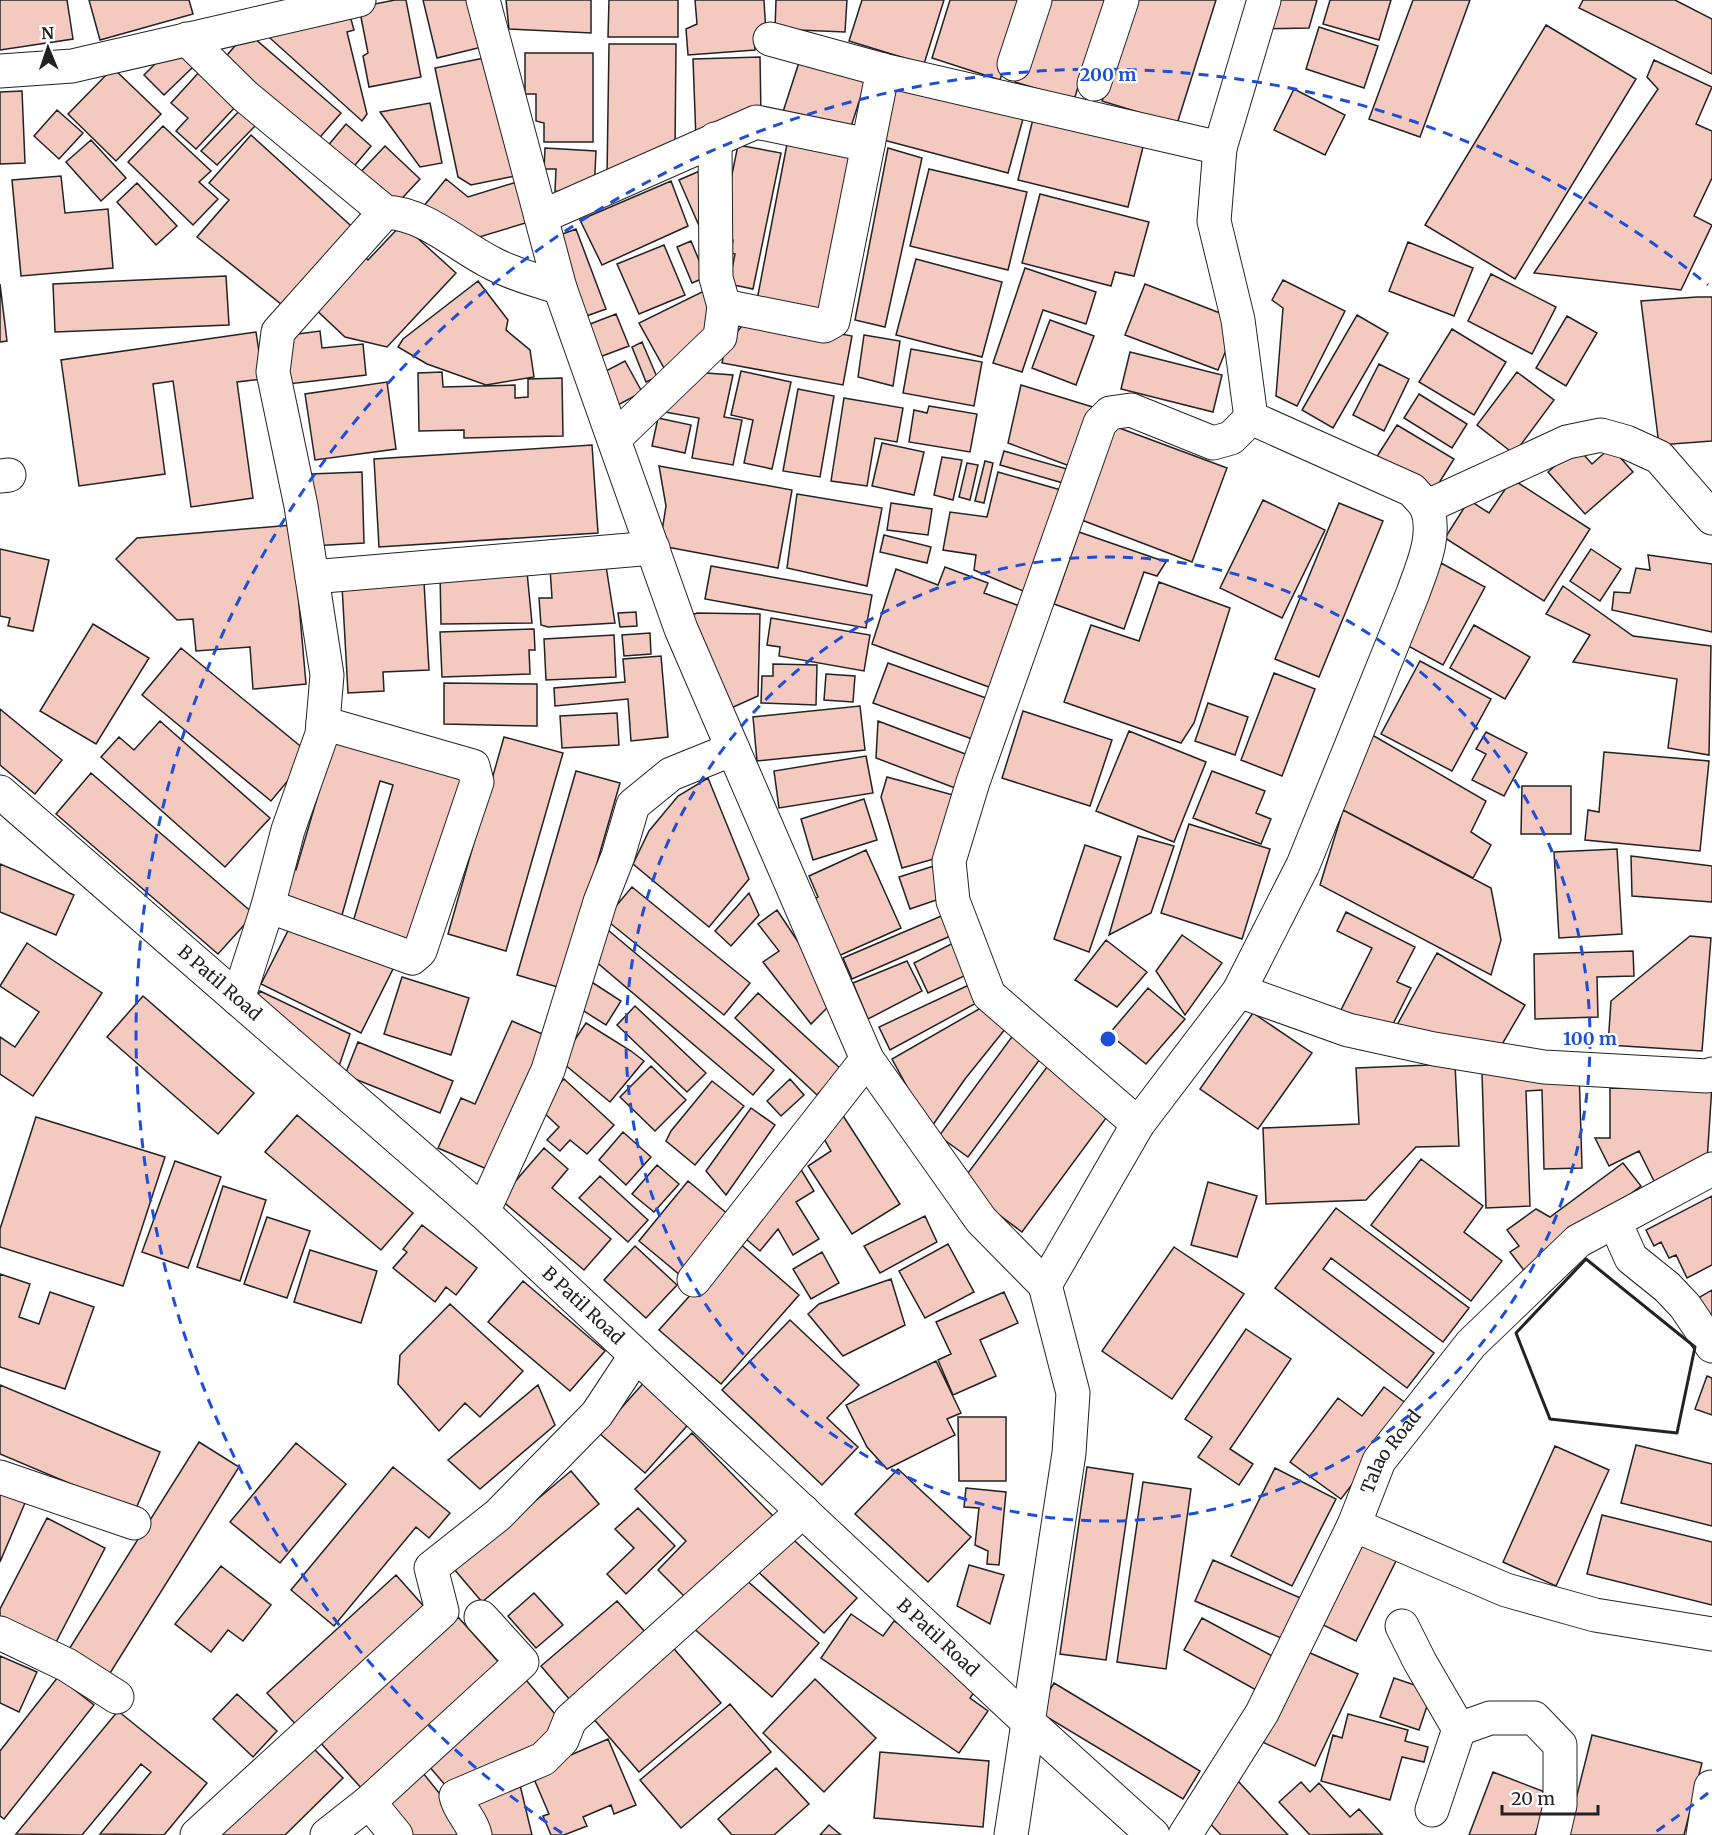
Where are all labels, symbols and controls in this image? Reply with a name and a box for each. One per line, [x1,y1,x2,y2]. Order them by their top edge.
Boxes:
north arrow [18,18,78,78]
text: N [41,23,55,43]
text: 200 m [1080,63,1136,86]
street label: B Patil Road [173,940,267,1025]
text: 100 m [1563,1027,1617,1050]
centre of rings [1098,1029,1118,1049]
street label: B Patil Road [538,1261,629,1349]
street label: Talao Road [1355,1405,1426,1497]
street label: B Patil Road [892,1593,984,1681]
scale bar [1502,1778,1598,1816]
text: 20 m [1511,1787,1555,1810]

